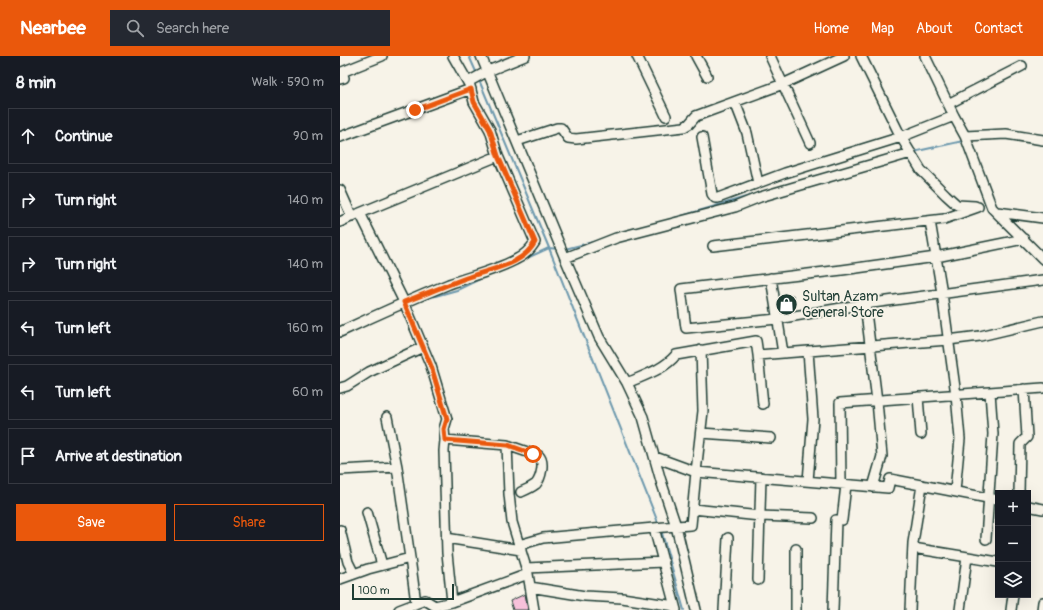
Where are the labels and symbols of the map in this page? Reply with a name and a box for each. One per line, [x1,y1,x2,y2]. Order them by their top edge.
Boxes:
route end [406,101,424,119]
place label: Sultan Azam General Store [802,288,884,321]
shop icon: Sultan Azam General Store [773,291,799,317]
route start [524,445,542,463]
scale bar [352,582,454,601]

